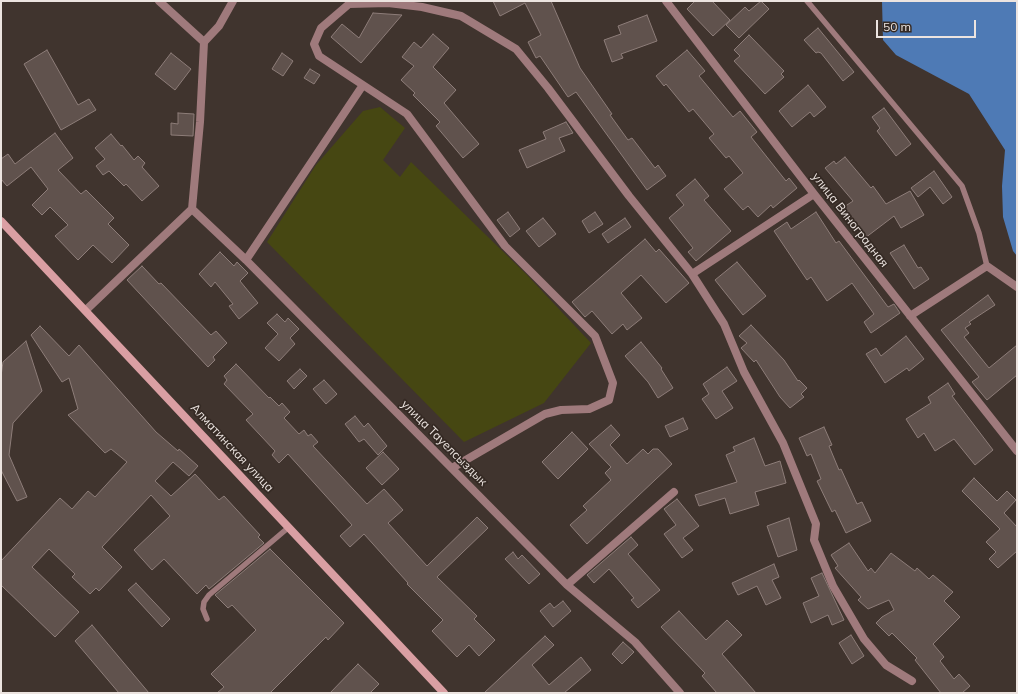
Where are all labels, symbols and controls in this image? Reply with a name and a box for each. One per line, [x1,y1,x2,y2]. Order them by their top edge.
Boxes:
scale bar [878,12,978,38]
text: 50 m [883,19,911,34]
street label: улица Виноградная [809,170,891,270]
street label: улица Тауелсыздык [398,397,490,489]
street label: Алматинская улица [187,401,277,495]

